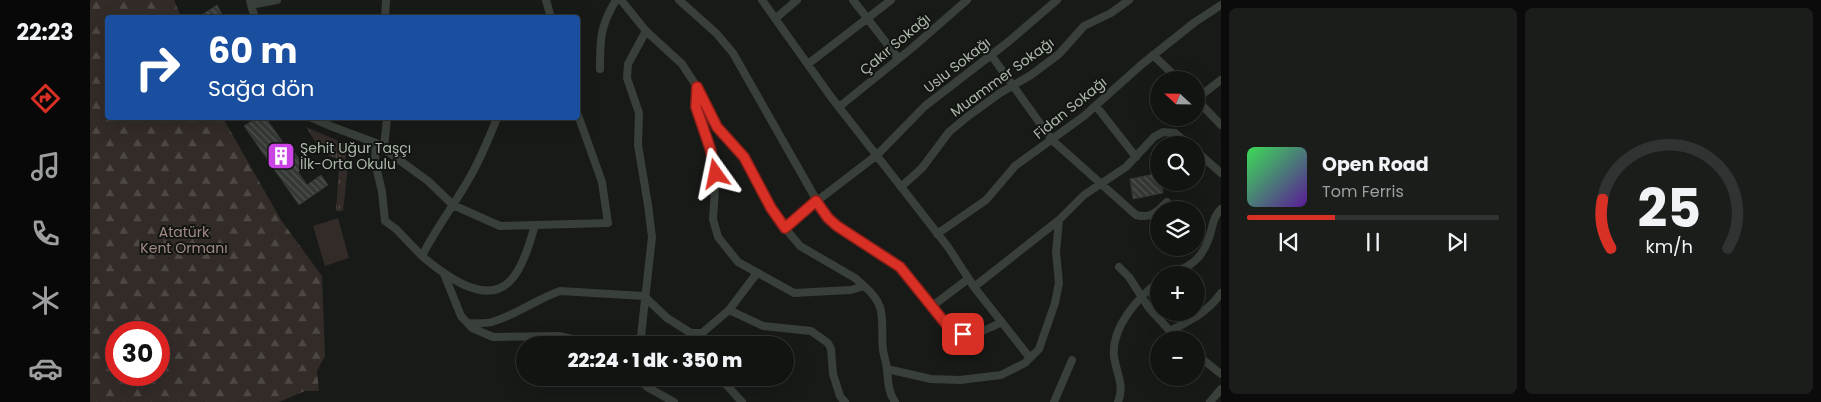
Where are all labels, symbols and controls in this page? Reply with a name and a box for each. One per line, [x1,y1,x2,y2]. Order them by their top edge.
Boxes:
street label: Çakır Sokağı [855,8,935,80]
text: 22:23 [16,17,74,48]
text: 60 m [208,26,298,75]
street label: Uslu Sokağı [919,33,995,97]
street label: Muammer Sokağı [946,33,1058,121]
icon: right [125,35,190,100]
north arrow [1150,71,1205,126]
map controls [1150,71,1205,386]
street label: Fidan Sokağı [1029,72,1111,144]
text: Sağa dön [208,73,314,104]
icon: directions [28,81,63,116]
button: search [1150,136,1205,191]
place label: Şehit Uğur Taşçı İlk-Orta Okulu [300,138,411,174]
building icon: Şehit Uğur Taşçı İlk-Orta Okulu [266,141,296,171]
position arrow [689,147,741,199]
icon: music [28,149,63,184]
text: Open Road [1322,151,1429,178]
text: 25 [1637,172,1701,245]
text: Tom Ferris [1322,180,1404,203]
button: layers [1150,201,1205,256]
icon: phone [28,216,63,251]
park label: Atatürk Kent Ormanı [140,222,228,258]
icon: previous [1275,228,1303,256]
icon: pause [1359,228,1387,256]
icon: next [1443,228,1471,256]
text: km/h [1645,234,1693,259]
button: + [1150,266,1205,321]
icon: climate [28,283,63,318]
pin [942,313,984,355]
icon: arrive [949,320,977,348]
speed limit sign: 30 [105,321,170,386]
button: − [1150,331,1205,386]
text: 22:24 · 1 dk · 350 m [568,347,742,374]
icon: car [28,351,63,386]

